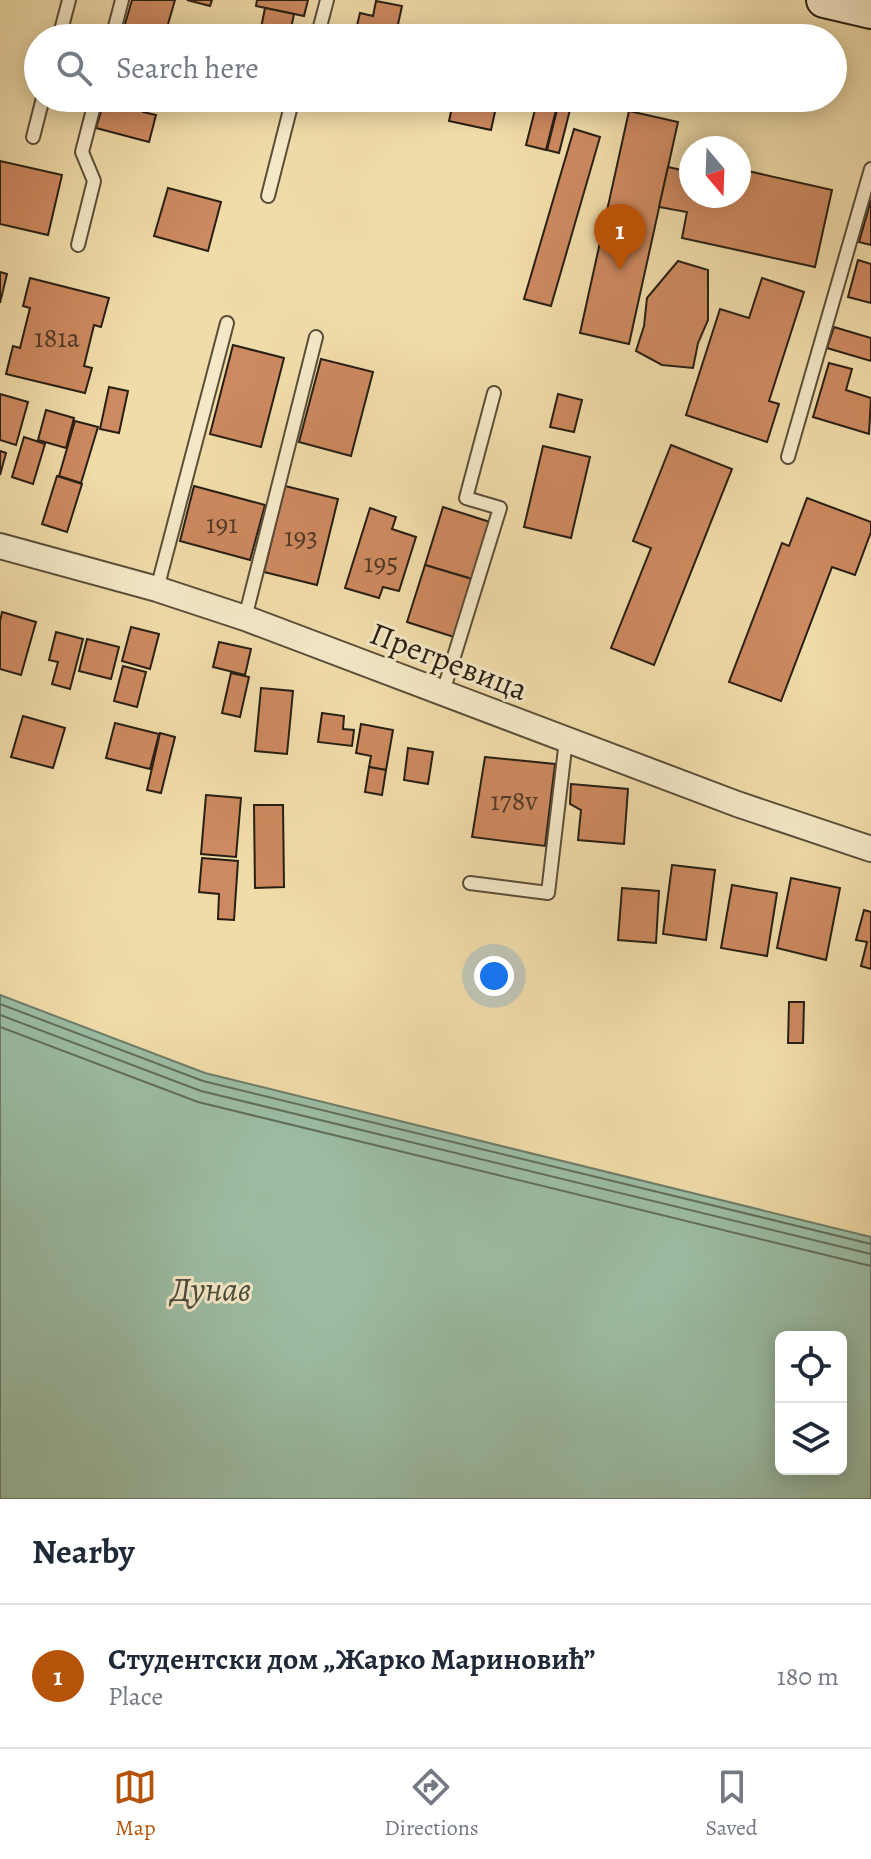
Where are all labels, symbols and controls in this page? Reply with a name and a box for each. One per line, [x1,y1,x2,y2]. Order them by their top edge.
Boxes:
search box [24,24,847,112]
icon: search [52,46,96,90]
text: Search here [116,48,259,88]
north arrow [679,136,751,208]
pin: 1 [594,204,646,270]
house number: 181a [34,319,80,357]
house number: 191 [206,505,238,543]
house number: 193 [284,518,318,556]
house number: 195 [364,544,398,582]
street label: Прегревица [364,611,534,711]
house number: 178v [490,782,538,820]
your location [474,956,514,996]
water label: Дунав [169,1266,251,1313]
map controls [775,1331,847,1475]
button: locate [775,1331,847,1403]
button: layers [775,1403,847,1475]
text: Nearby [32,1528,135,1575]
text: Студентски дом „Жарко Мариновић” [108,1639,596,1679]
text: 1 [53,1659,63,1694]
text: 180 m [777,1659,839,1694]
text: Place [108,1679,163,1714]
tab: Map [113,1765,157,1843]
tab: Directions [384,1765,479,1843]
tab: Saved [705,1765,758,1843]

